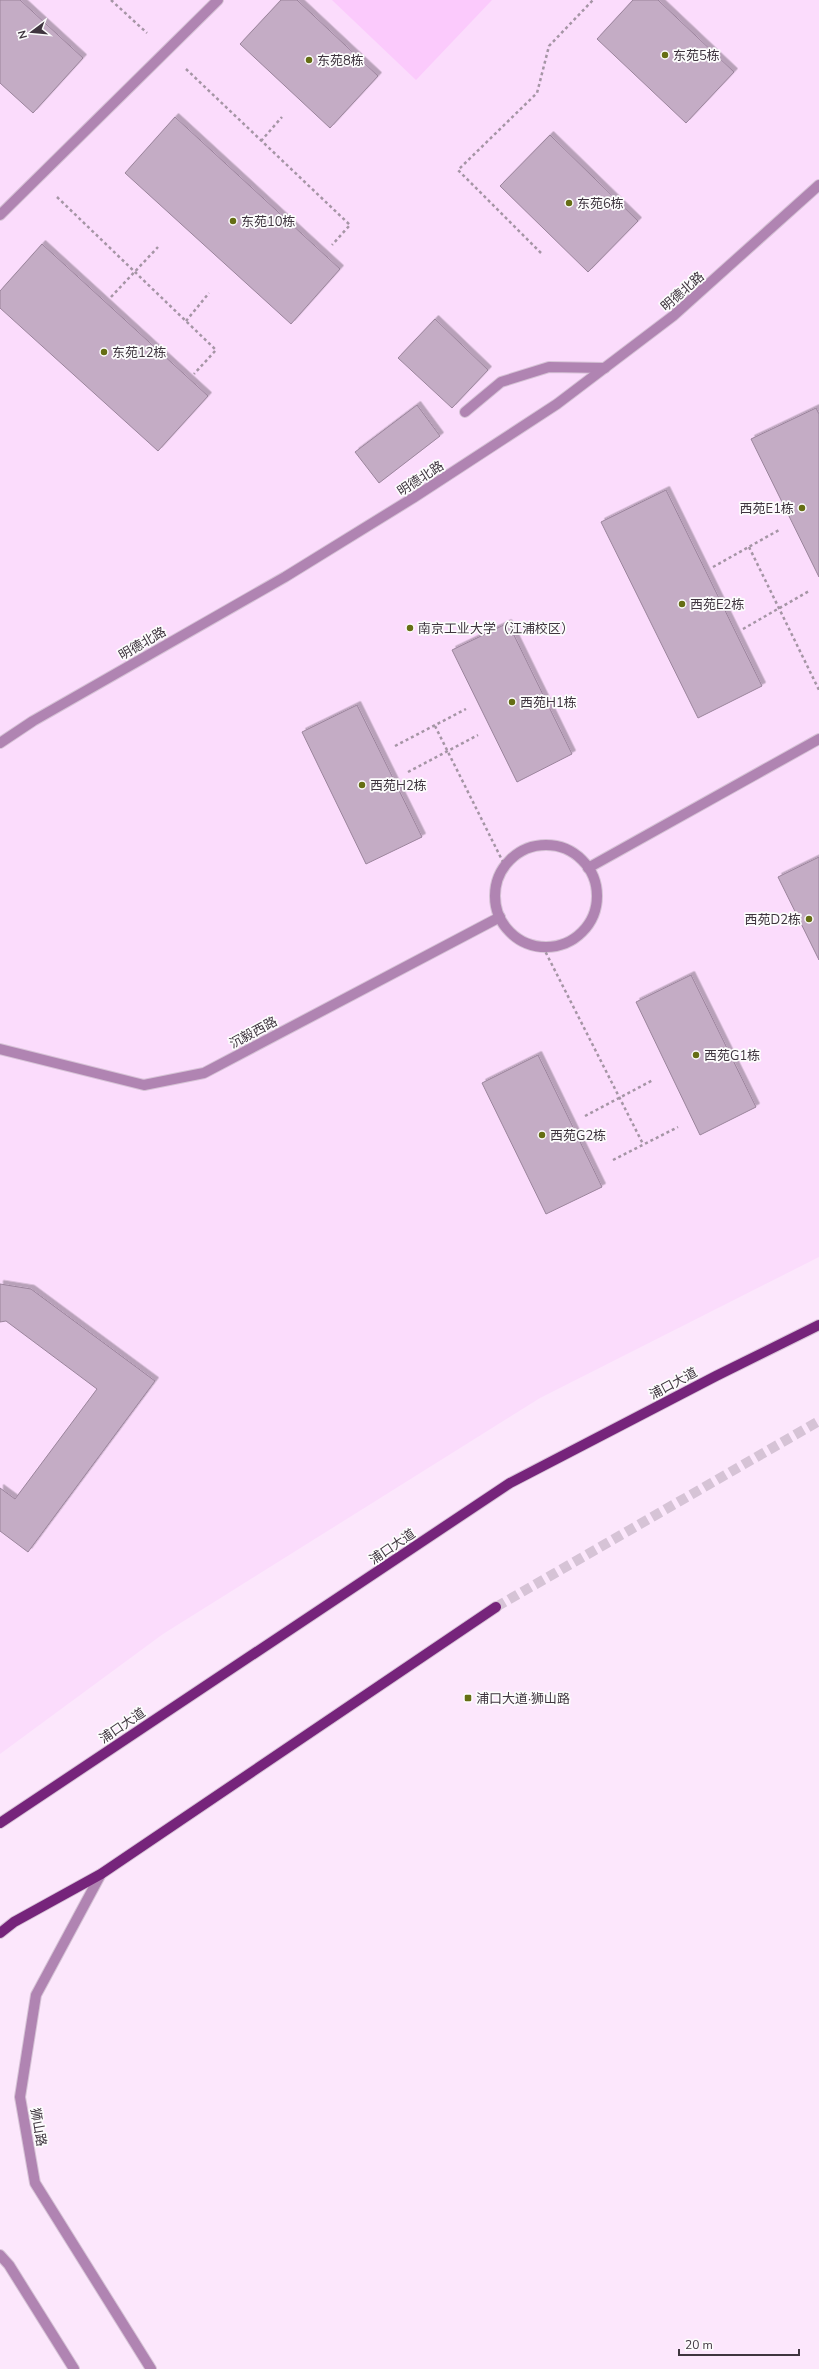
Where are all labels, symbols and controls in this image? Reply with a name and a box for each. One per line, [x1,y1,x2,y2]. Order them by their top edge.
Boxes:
north arrow [12,12,52,52]
text: N [15,29,31,41]
place label: 东苑5栋 [673,47,720,65]
marker: 东苑5栋 [660,50,670,60]
place label: 东苑8栋 [317,52,364,70]
marker: 东苑8栋 [304,55,314,65]
place label: 东苑6栋 [577,195,624,213]
marker: 东苑6栋 [564,198,574,208]
place label: 东苑10栋 [241,213,296,231]
marker: 东苑10栋 [228,216,238,226]
street label: 明德北路 [657,268,708,316]
place label: 东苑12栋 [112,344,167,362]
marker: 东苑12栋 [99,347,109,357]
street label: 明德北路 [394,457,447,501]
place label: 西苑E1栋 [740,500,794,518]
marker: 西苑E1栋 [797,503,807,513]
place label: 西苑E2栋 [690,596,744,614]
marker: 西苑E2栋 [677,599,687,609]
place label: 南京工业大学（江浦校区） [418,620,574,638]
street label: 明德北路 [115,623,170,665]
marker: 南京工业大学（江浦校区） [405,623,415,633]
place label: 西苑H1栋 [520,694,577,712]
marker: 西苑H1栋 [507,697,517,707]
place label: 西苑H2栋 [370,777,427,795]
marker: 西苑H2栋 [357,780,367,790]
place label: 西苑D2栋 [745,911,801,929]
marker: 西苑D2栋 [804,914,814,924]
street label: 沉毅西路 [226,1013,281,1053]
place label: 西苑G1栋 [704,1047,760,1065]
marker: 西苑G1栋 [691,1050,701,1060]
place label: 西苑G2栋 [550,1127,606,1145]
marker: 西苑G2栋 [537,1130,547,1140]
street label: 浦口大道 [646,1364,701,1404]
street label: 浦口大道 [366,1525,419,1569]
place label: 浦口大道·狮山路 [476,1690,570,1708]
marker: 浦口大道·狮山路 [463,1693,473,1703]
street label: 浦口大道 [96,1704,149,1748]
street label: 狮山路 [26,2106,50,2148]
scale bar [679,2331,799,2357]
text: 20 m [685,2337,713,2353]

